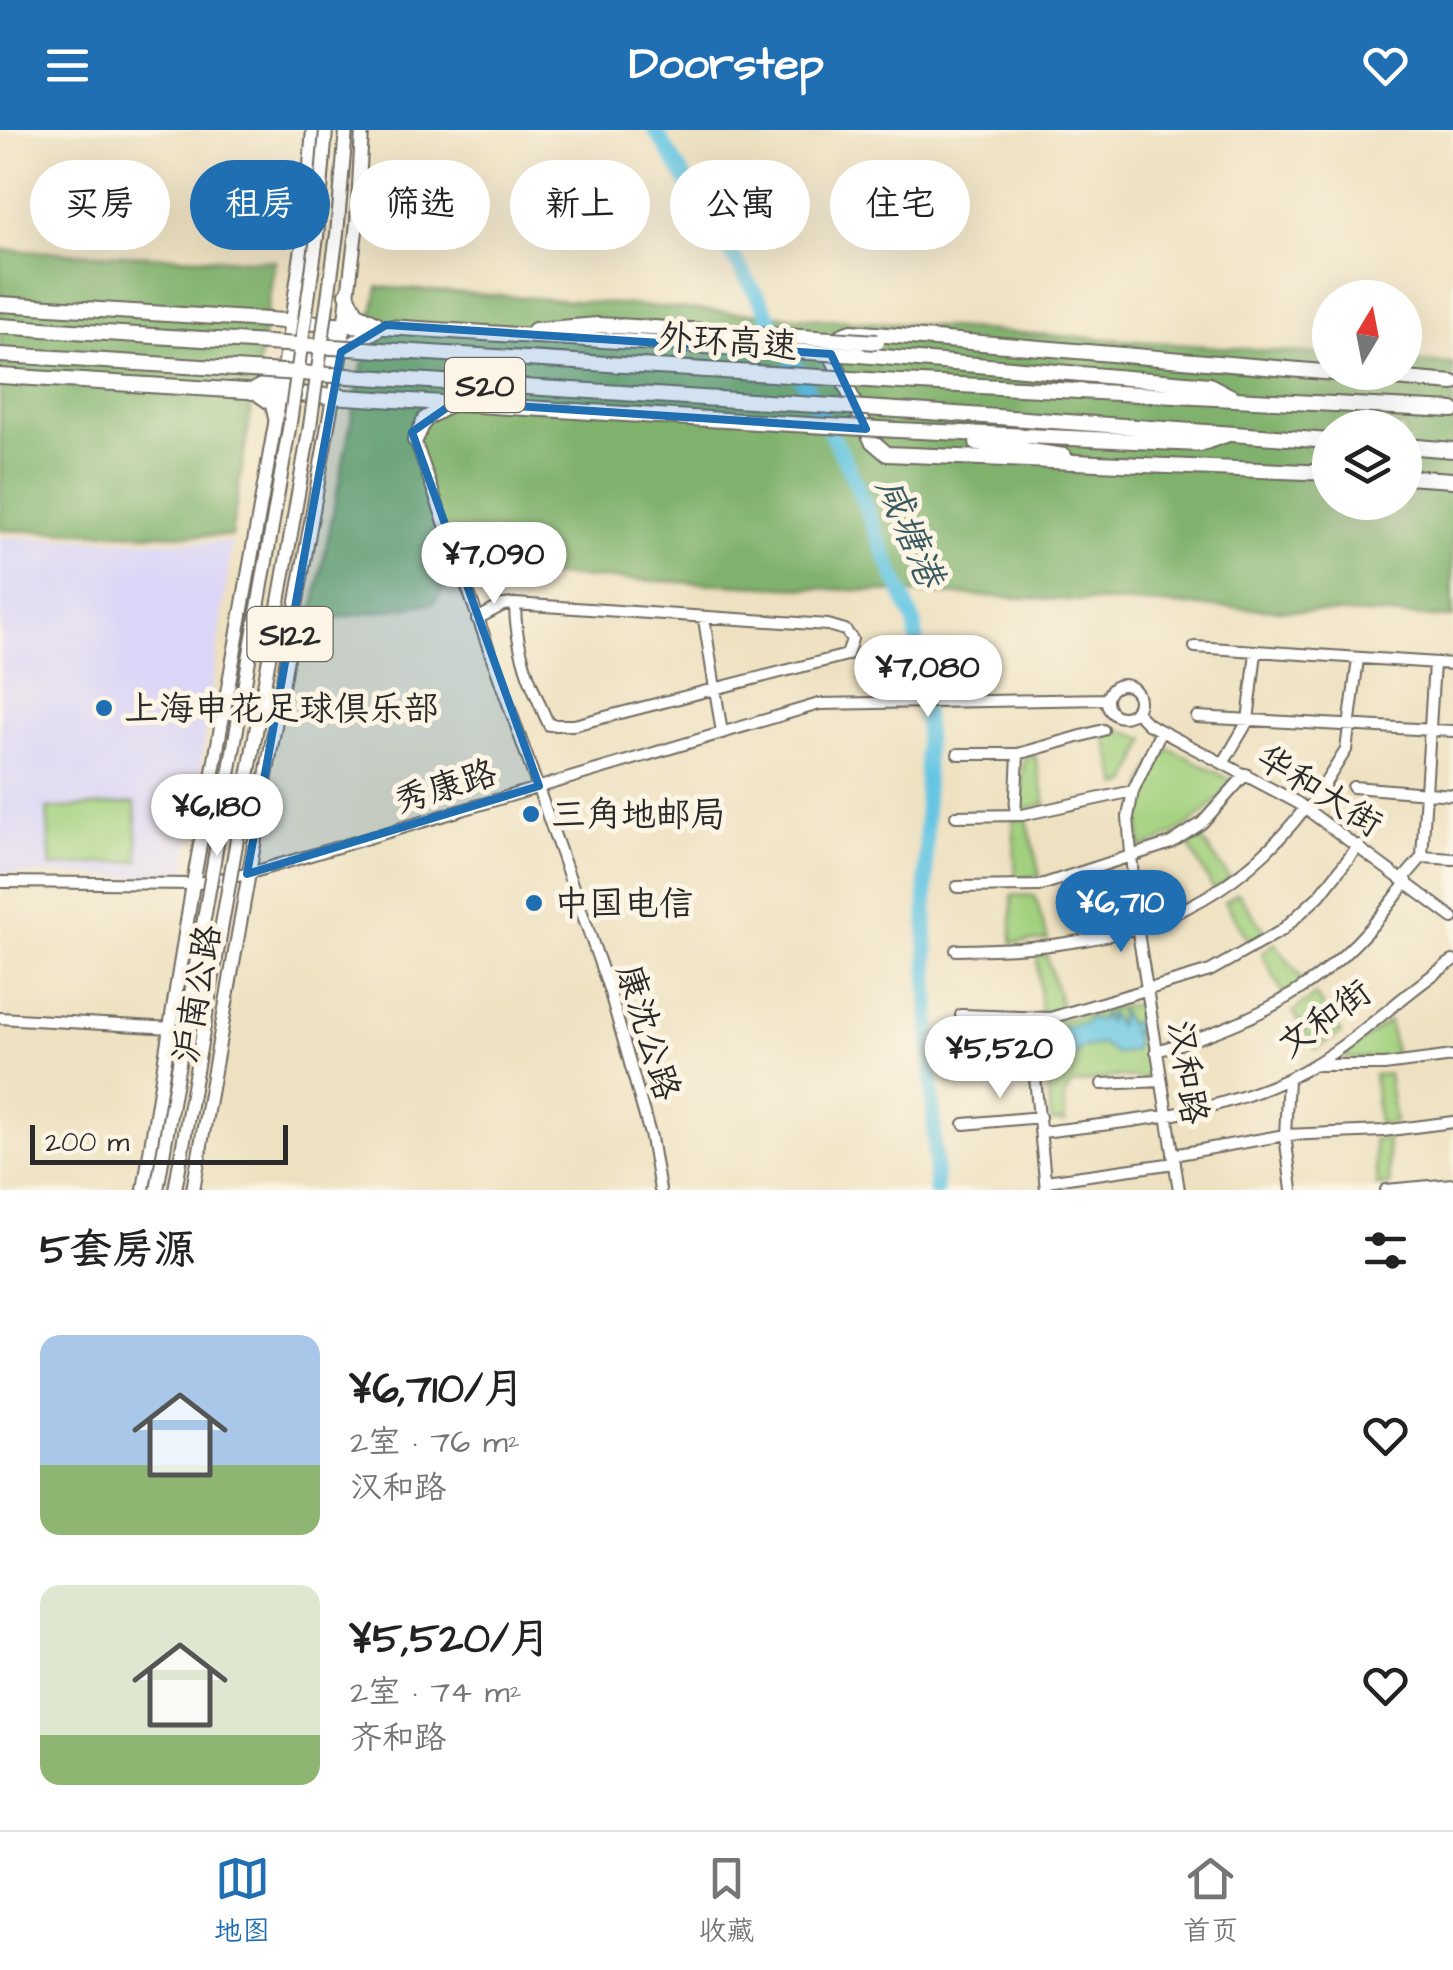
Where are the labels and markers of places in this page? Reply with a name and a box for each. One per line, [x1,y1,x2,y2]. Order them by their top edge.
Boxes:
pin: ¥7,090 [413,522,575,607]
pin: ¥7,080 [847,635,1009,720]
place label: 上海申花足球俱乐部 [124,685,439,734]
marker: 上海申花足球俱乐部 [93,697,115,719]
pin: ¥6,180 [136,774,298,859]
place label: 三角地邮局 [551,791,726,840]
marker: 三角地邮局 [520,803,542,825]
pin: ¥6,710 [1040,870,1202,955]
place label: 中国电信 [554,880,694,929]
marker: 中国电信 [523,892,545,914]
pin: ¥5,520 [919,1016,1081,1101]

